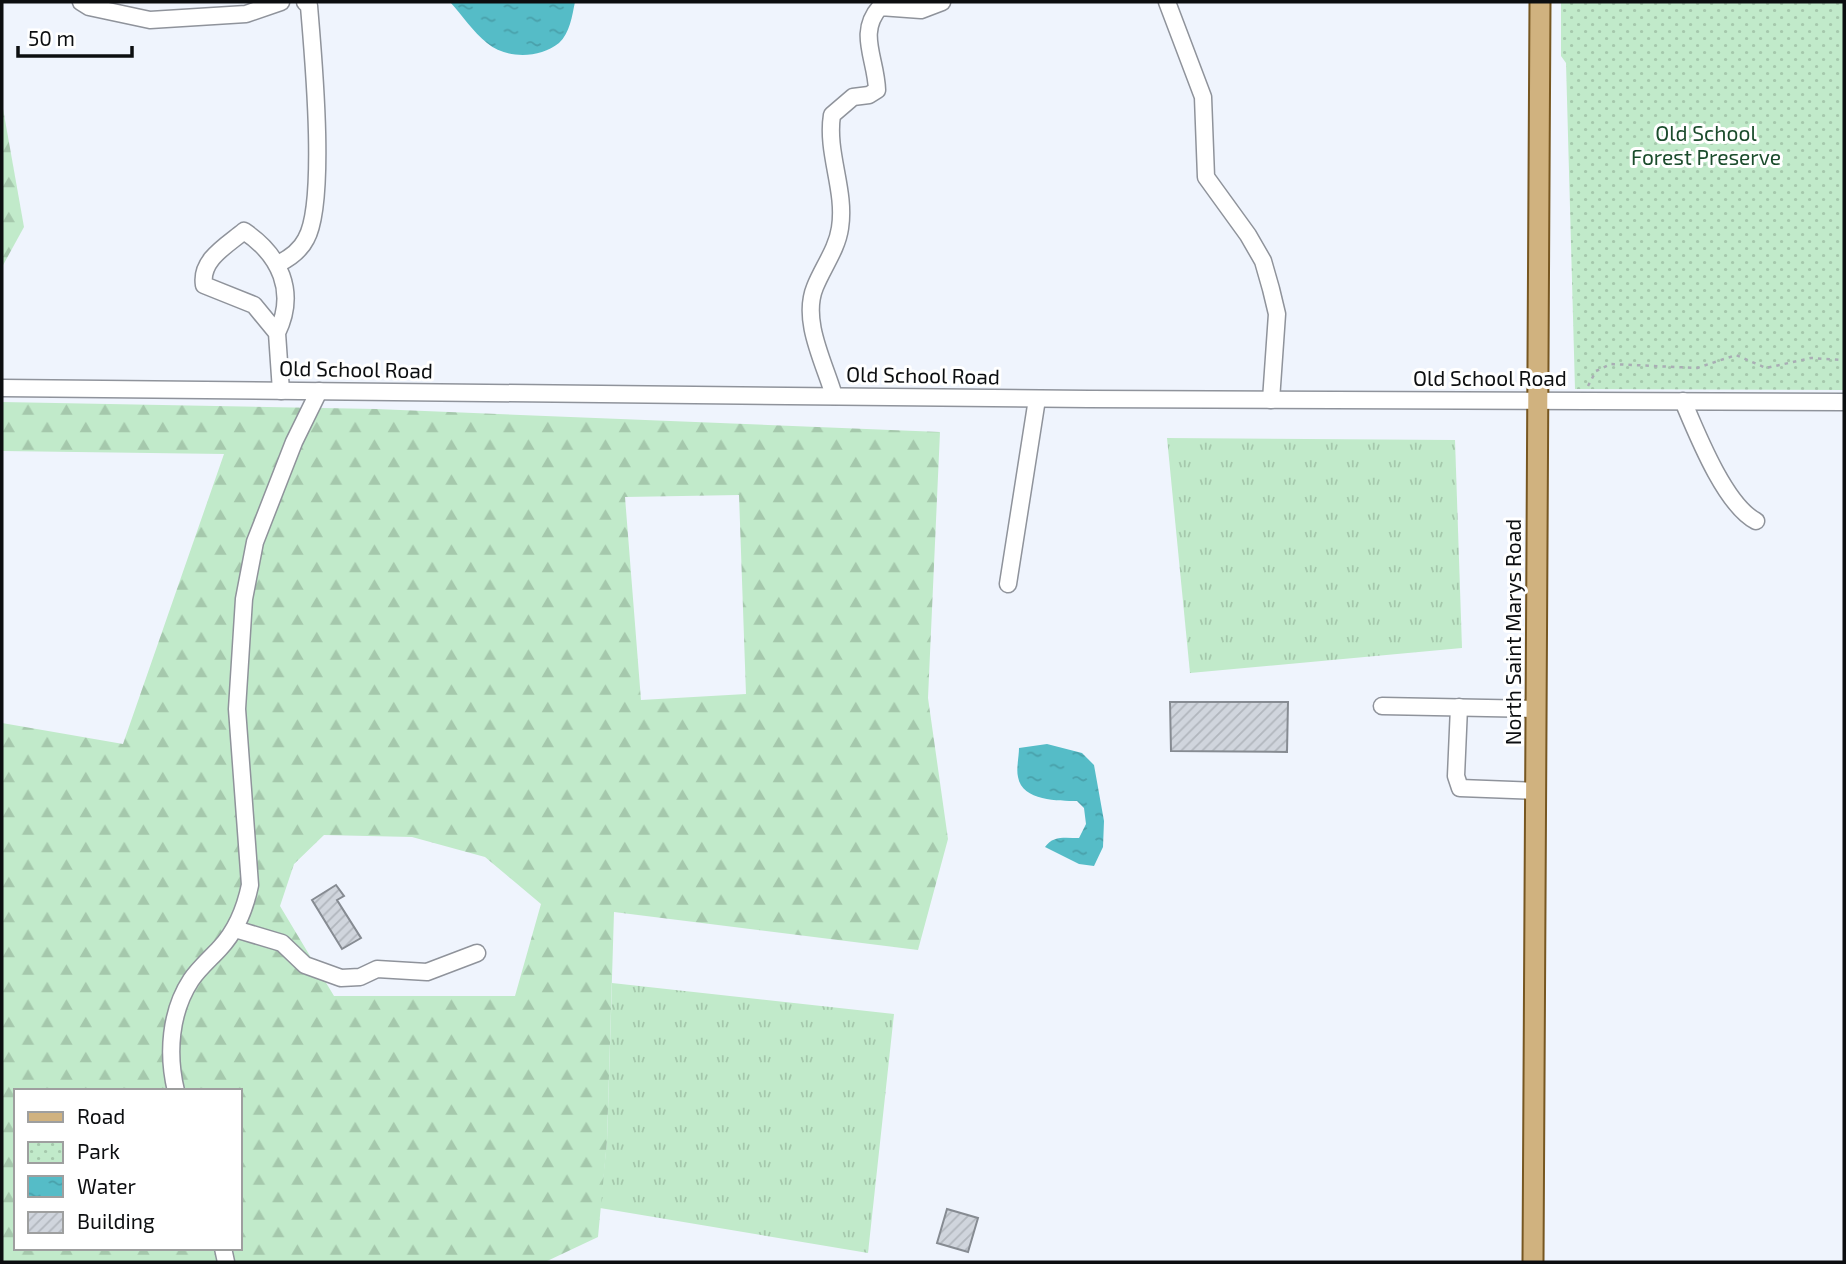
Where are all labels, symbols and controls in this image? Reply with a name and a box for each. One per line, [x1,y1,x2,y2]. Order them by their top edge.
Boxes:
scale bar [18,14,131,58]
text: 50 m [28,25,75,50]
park label: Old School Forest Preserve [1631,120,1781,169]
street label: Old School Road [279,355,433,382]
street label: Old School Road [846,361,1000,388]
street label: Old School Road [1413,365,1567,390]
street label: North Saint Marys Road [1500,519,1525,745]
legend [14,1089,242,1250]
text: Road [77,1103,125,1128]
text: Park [77,1138,120,1163]
text: Water [77,1173,136,1198]
text: Building [77,1208,155,1233]

